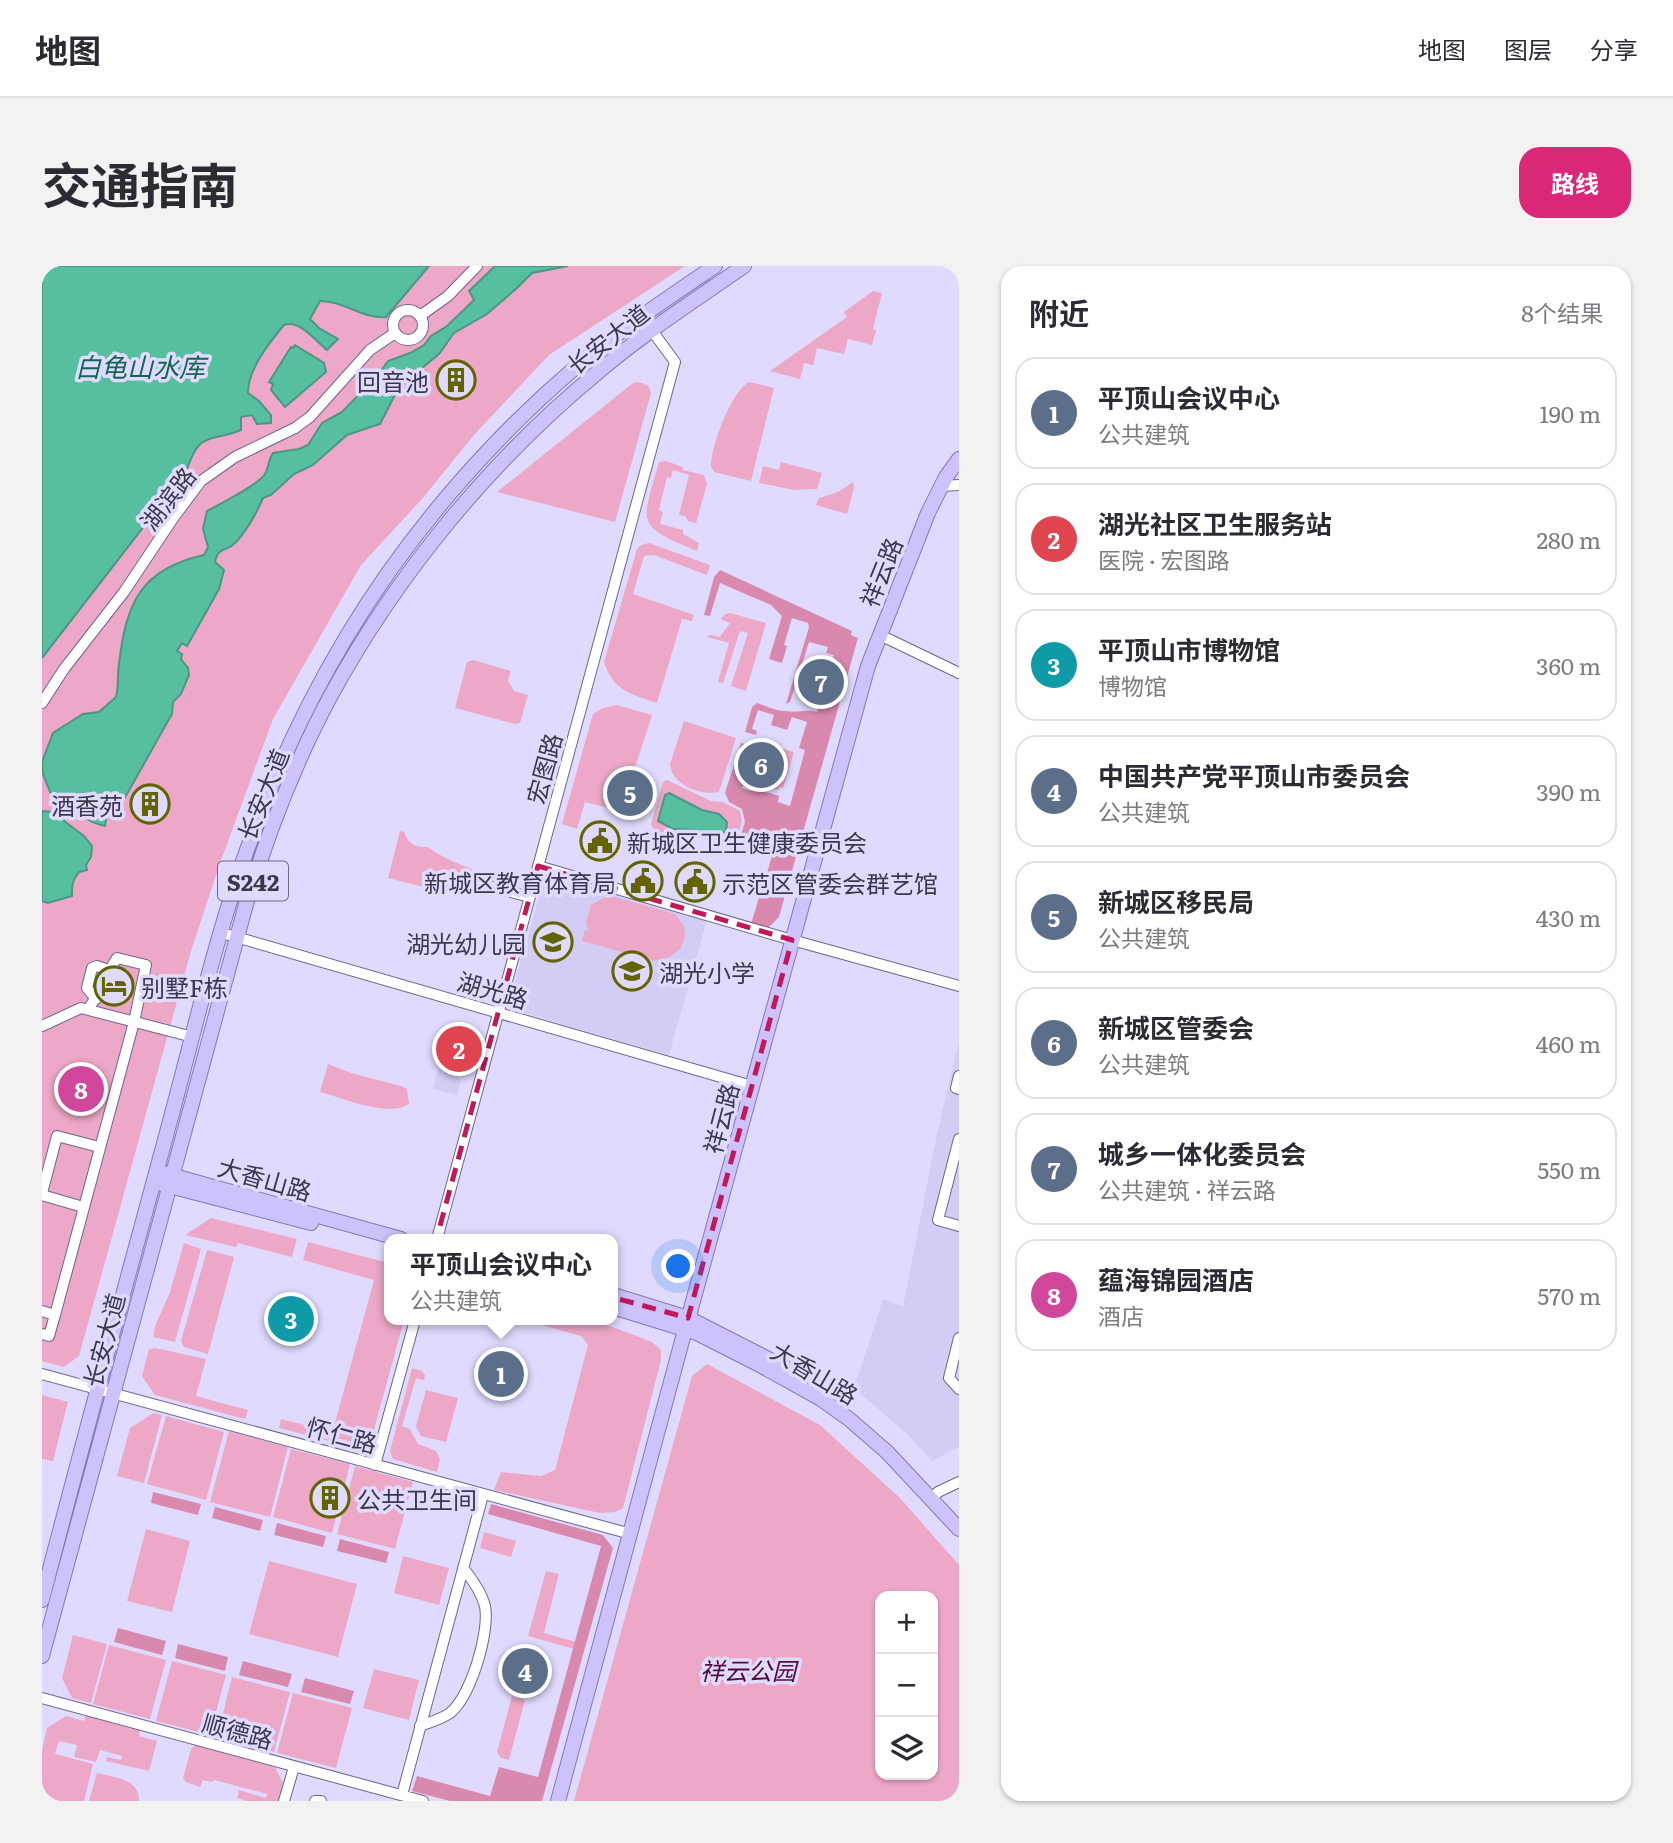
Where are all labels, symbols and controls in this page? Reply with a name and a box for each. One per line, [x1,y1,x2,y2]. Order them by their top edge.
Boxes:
text: 地图 [35,24,101,73]
text: 地图 [1418,31,1466,66]
text: 图层 [1504,31,1552,66]
text: 分享 [1590,31,1638,66]
text: 交通指南 [42,146,238,219]
button: 路线 [1519,147,1631,218]
text: 附近 [1029,290,1089,334]
street label: 长安大道 [558,295,656,381]
text: 8个结果 [1521,295,1603,329]
water label: 白龟山水库 [75,346,209,385]
building icon: 回音池 [435,359,477,401]
place label: 回音池 [357,363,429,398]
text: 平顶山会议中心 [1098,377,1280,416]
text: 1 [1049,396,1059,430]
text: 190 m [1539,396,1601,430]
text: 公共建筑 [1098,416,1190,450]
street label: 湖滨路 [131,459,203,537]
text: 湖光社区卫生服务站 [1098,503,1332,542]
text: 2 [1048,522,1060,556]
text: 280 m [1536,522,1601,556]
street label: 祥云路 [850,532,910,612]
text: 医院 · 宏图路 [1098,542,1230,576]
text: 平顶山市博物馆 [1098,629,1280,668]
text: 3 [1048,648,1060,682]
text: 360 m [1536,648,1601,682]
pin: 7 [798,656,844,708]
text: 博物馆 [1098,668,1167,702]
street label: 宏图路 [517,729,569,807]
pin: 6 [738,739,784,791]
street label: 长安大道 [228,743,296,845]
text: 中国共产党平顶山市委员会 [1098,755,1410,794]
pin: 5 [607,767,653,819]
text: 4 [1047,774,1061,808]
text: 390 m [1536,774,1601,808]
building icon: 酒香苑 [129,783,171,825]
place label: 酒香苑 [51,787,123,822]
text: 公共建筑 [1098,794,1190,828]
public building icon: 新城区卫生健康委员会 [579,820,621,862]
place label: 新城区卫生健康委员会 [627,824,867,859]
public building icon: 新城区教育体育局 [622,860,664,902]
public building icon: 示范区管委会群艺馆 [674,861,716,903]
road number: S242 [218,862,288,901]
place label: 新城区教育体育局 [424,864,616,899]
place label: 示范区管委会群艺馆 [722,865,938,900]
text: 新城区移民局 [1098,881,1254,920]
text: 5 [1048,900,1060,934]
text: 430 m [1536,900,1601,934]
text: 公共建筑 [1098,920,1190,954]
school or university icon: 湖光幼儿园 [532,921,574,963]
place label: 湖光幼儿园 [406,925,526,960]
school or university icon: 湖光小学 [611,950,653,992]
place label: 湖光小学 [659,954,755,989]
street label: 湖光路 [454,962,532,1016]
hotel icon: 别墅F栋 [93,965,135,1007]
place label: 别墅F栋 [141,969,228,1004]
text: 新城区管委会 [1098,1007,1254,1046]
pin: 2 [436,1023,482,1075]
text: 6 [1047,1026,1061,1060]
text: 460 m [1536,1026,1601,1060]
text: 公共建筑 [1098,1046,1190,1080]
pin: 8 [58,1063,104,1115]
street label: 祥云路 [694,1079,746,1157]
text: 城乡一体化委员会 [1098,1133,1306,1172]
street label: 大香山路 [214,1148,316,1208]
text: 7 [1048,1152,1060,1186]
text: 550 m [1537,1152,1601,1186]
text: 公共建筑 · 祥云路 [1098,1172,1276,1206]
popup [384,1234,618,1325]
text: 平顶山会议中心 [410,1243,592,1282]
your location [661,1249,695,1283]
text: 蕴海锦园酒店 [1098,1259,1254,1298]
text: 8 [1047,1278,1061,1312]
text: 570 m [1538,1278,1601,1312]
text: 公共建筑 [410,1282,502,1316]
street label: 长安大道 [74,1289,132,1391]
pin: 3 [268,1293,314,1345]
text: 酒店 [1098,1298,1144,1332]
street label: 大香山路 [765,1332,865,1412]
pin: 1 [478,1348,524,1400]
street label: 怀仁路 [303,1408,381,1460]
building icon: 公共卫生间 [309,1477,351,1519]
place label: 公共卫生间 [357,1481,477,1516]
map controls [875,1591,938,1780]
button: + [875,1591,938,1654]
pin: 4 [502,1645,548,1697]
park label: 祥云公园 [700,1652,799,1687]
button: − [875,1654,938,1717]
street label: 顺德路 [199,1704,277,1756]
button: layers [875,1717,938,1780]

